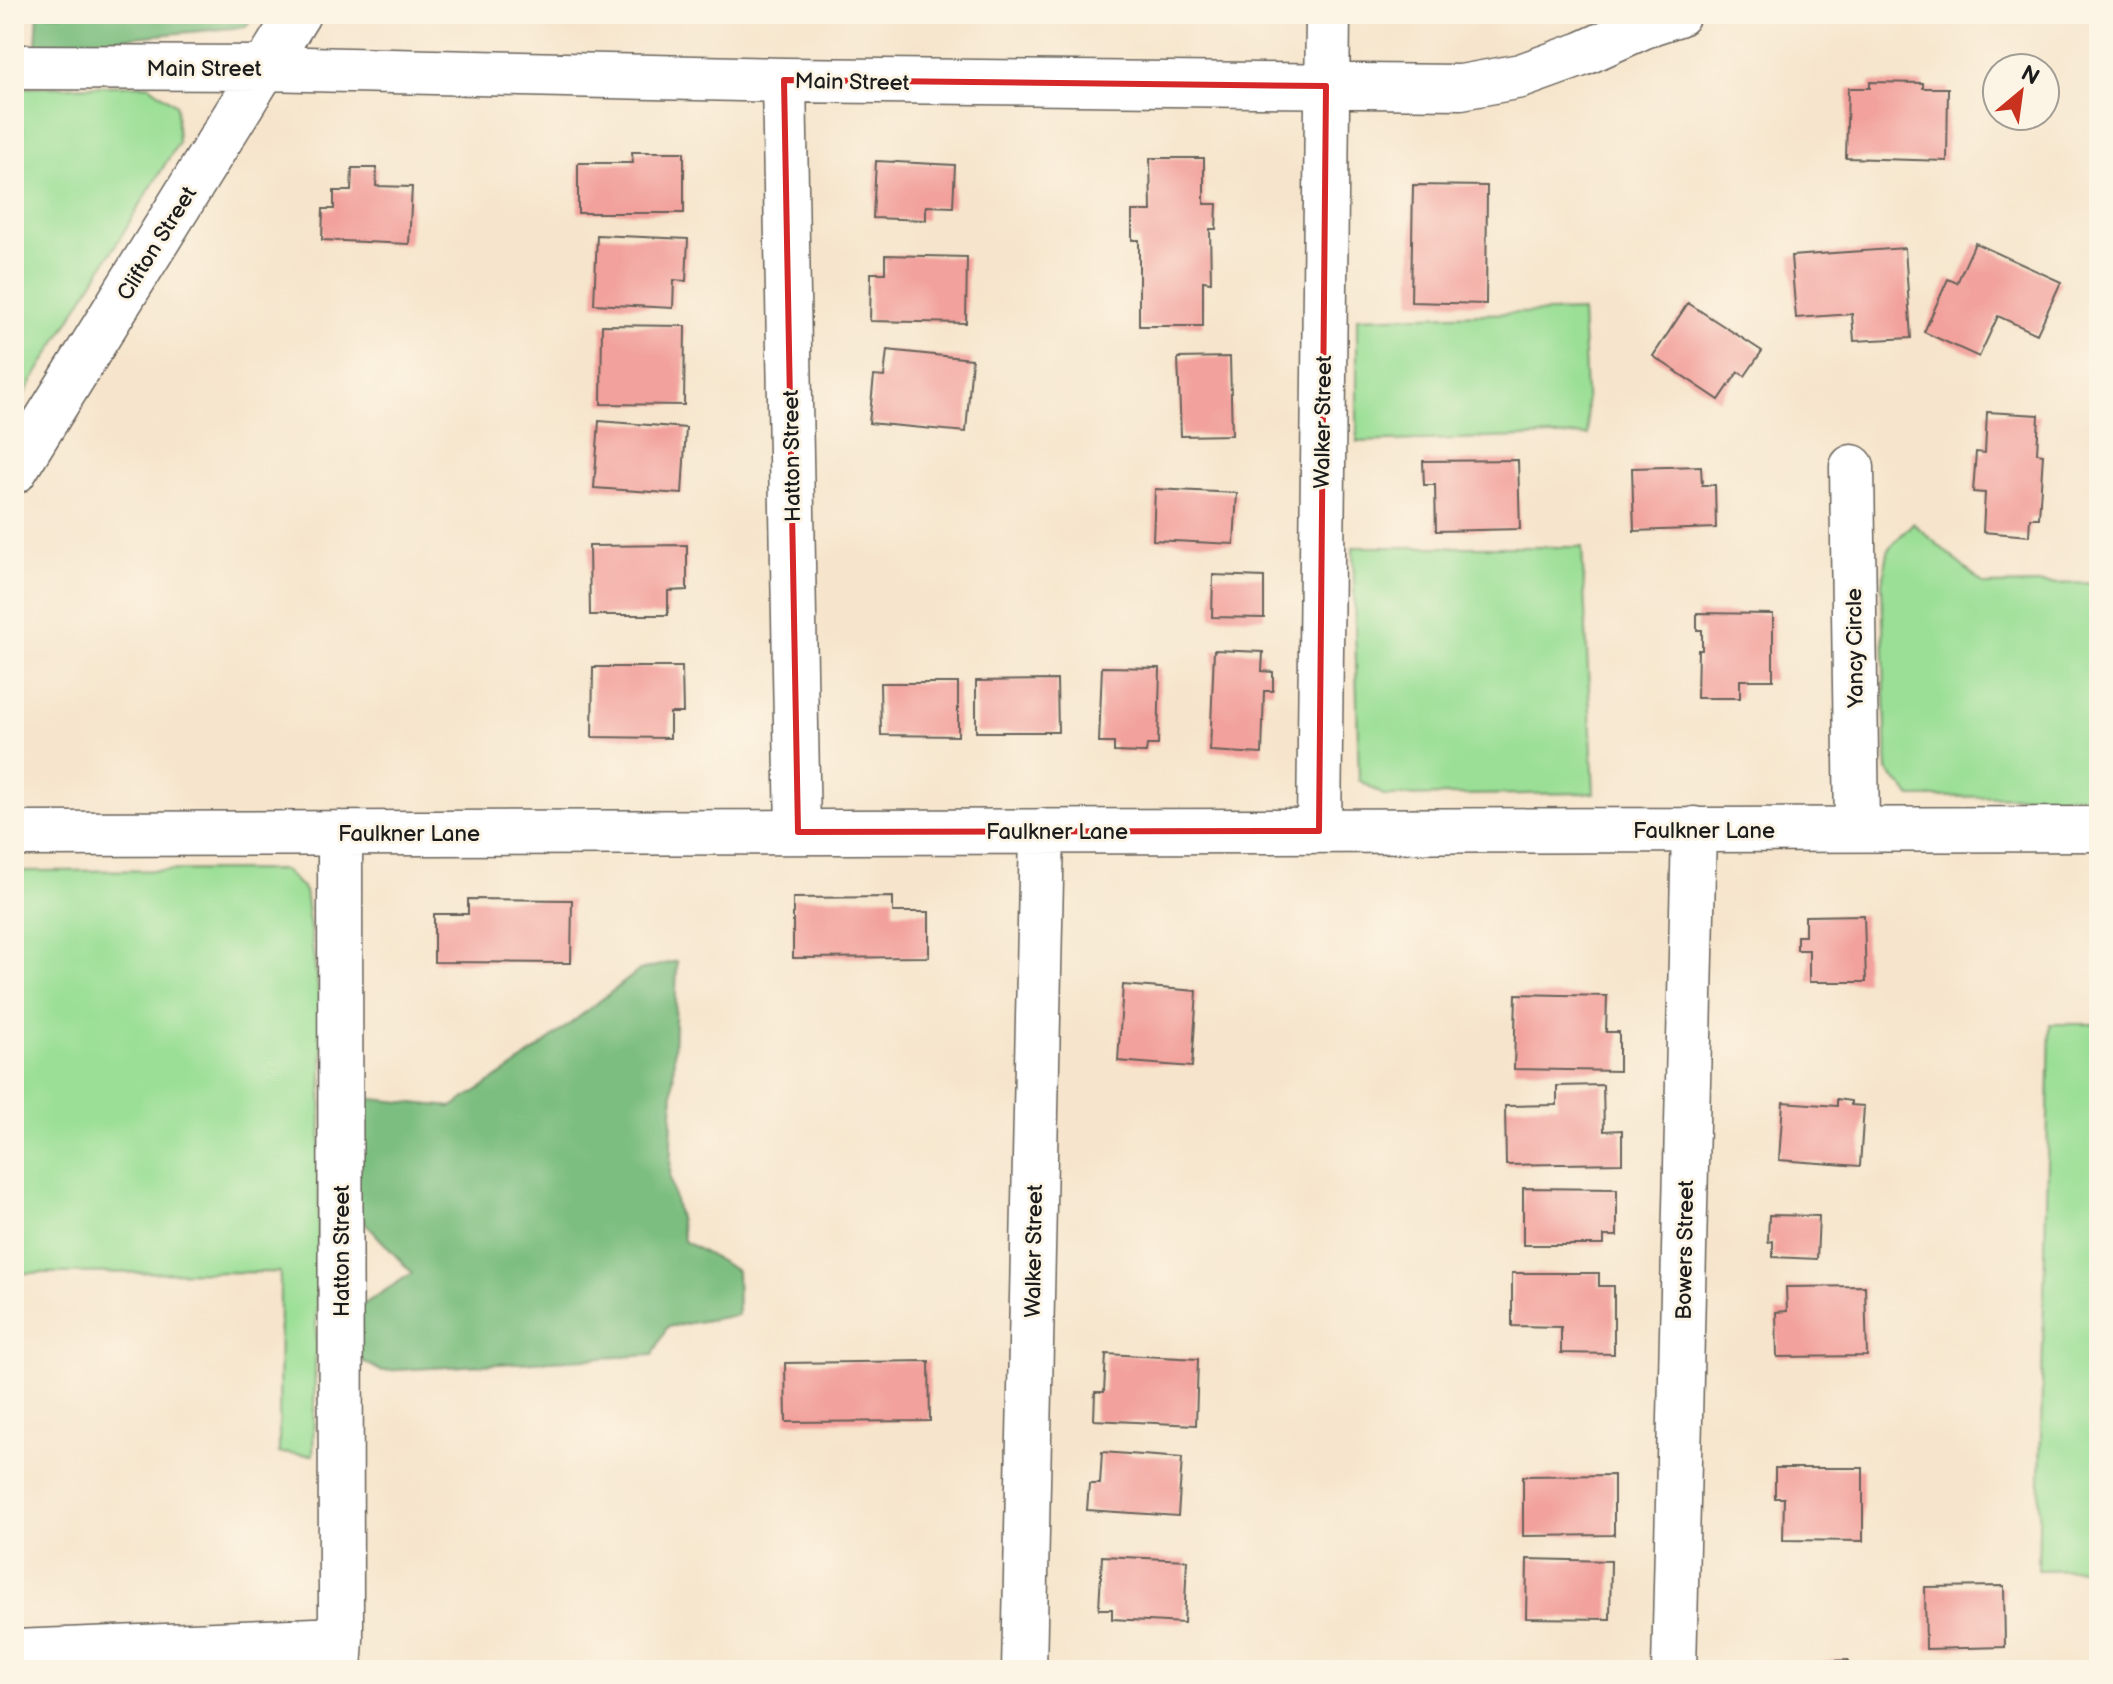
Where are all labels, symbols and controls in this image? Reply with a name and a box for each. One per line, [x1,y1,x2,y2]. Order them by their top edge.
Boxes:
north arrow [1981,52,2061,132]
street label: Main Street [147,56,262,83]
text: N [2016,60,2044,92]
street label: Main Street [794,68,910,97]
street label: Clifton Street [112,182,203,306]
street label: Walker Street [1309,355,1338,489]
street label: Hatton Street [778,389,807,522]
street label: Yancy Circle [1841,588,1870,709]
street label: Faulkner Lane [1633,818,1775,845]
street label: Faulkner Lane [986,819,1128,846]
street label: Faulkner Lane [338,821,480,848]
street label: Bowers Street [1671,1180,1700,1320]
street label: Walker Street [1020,1184,1049,1318]
street label: Hatton Street [329,1185,356,1317]

